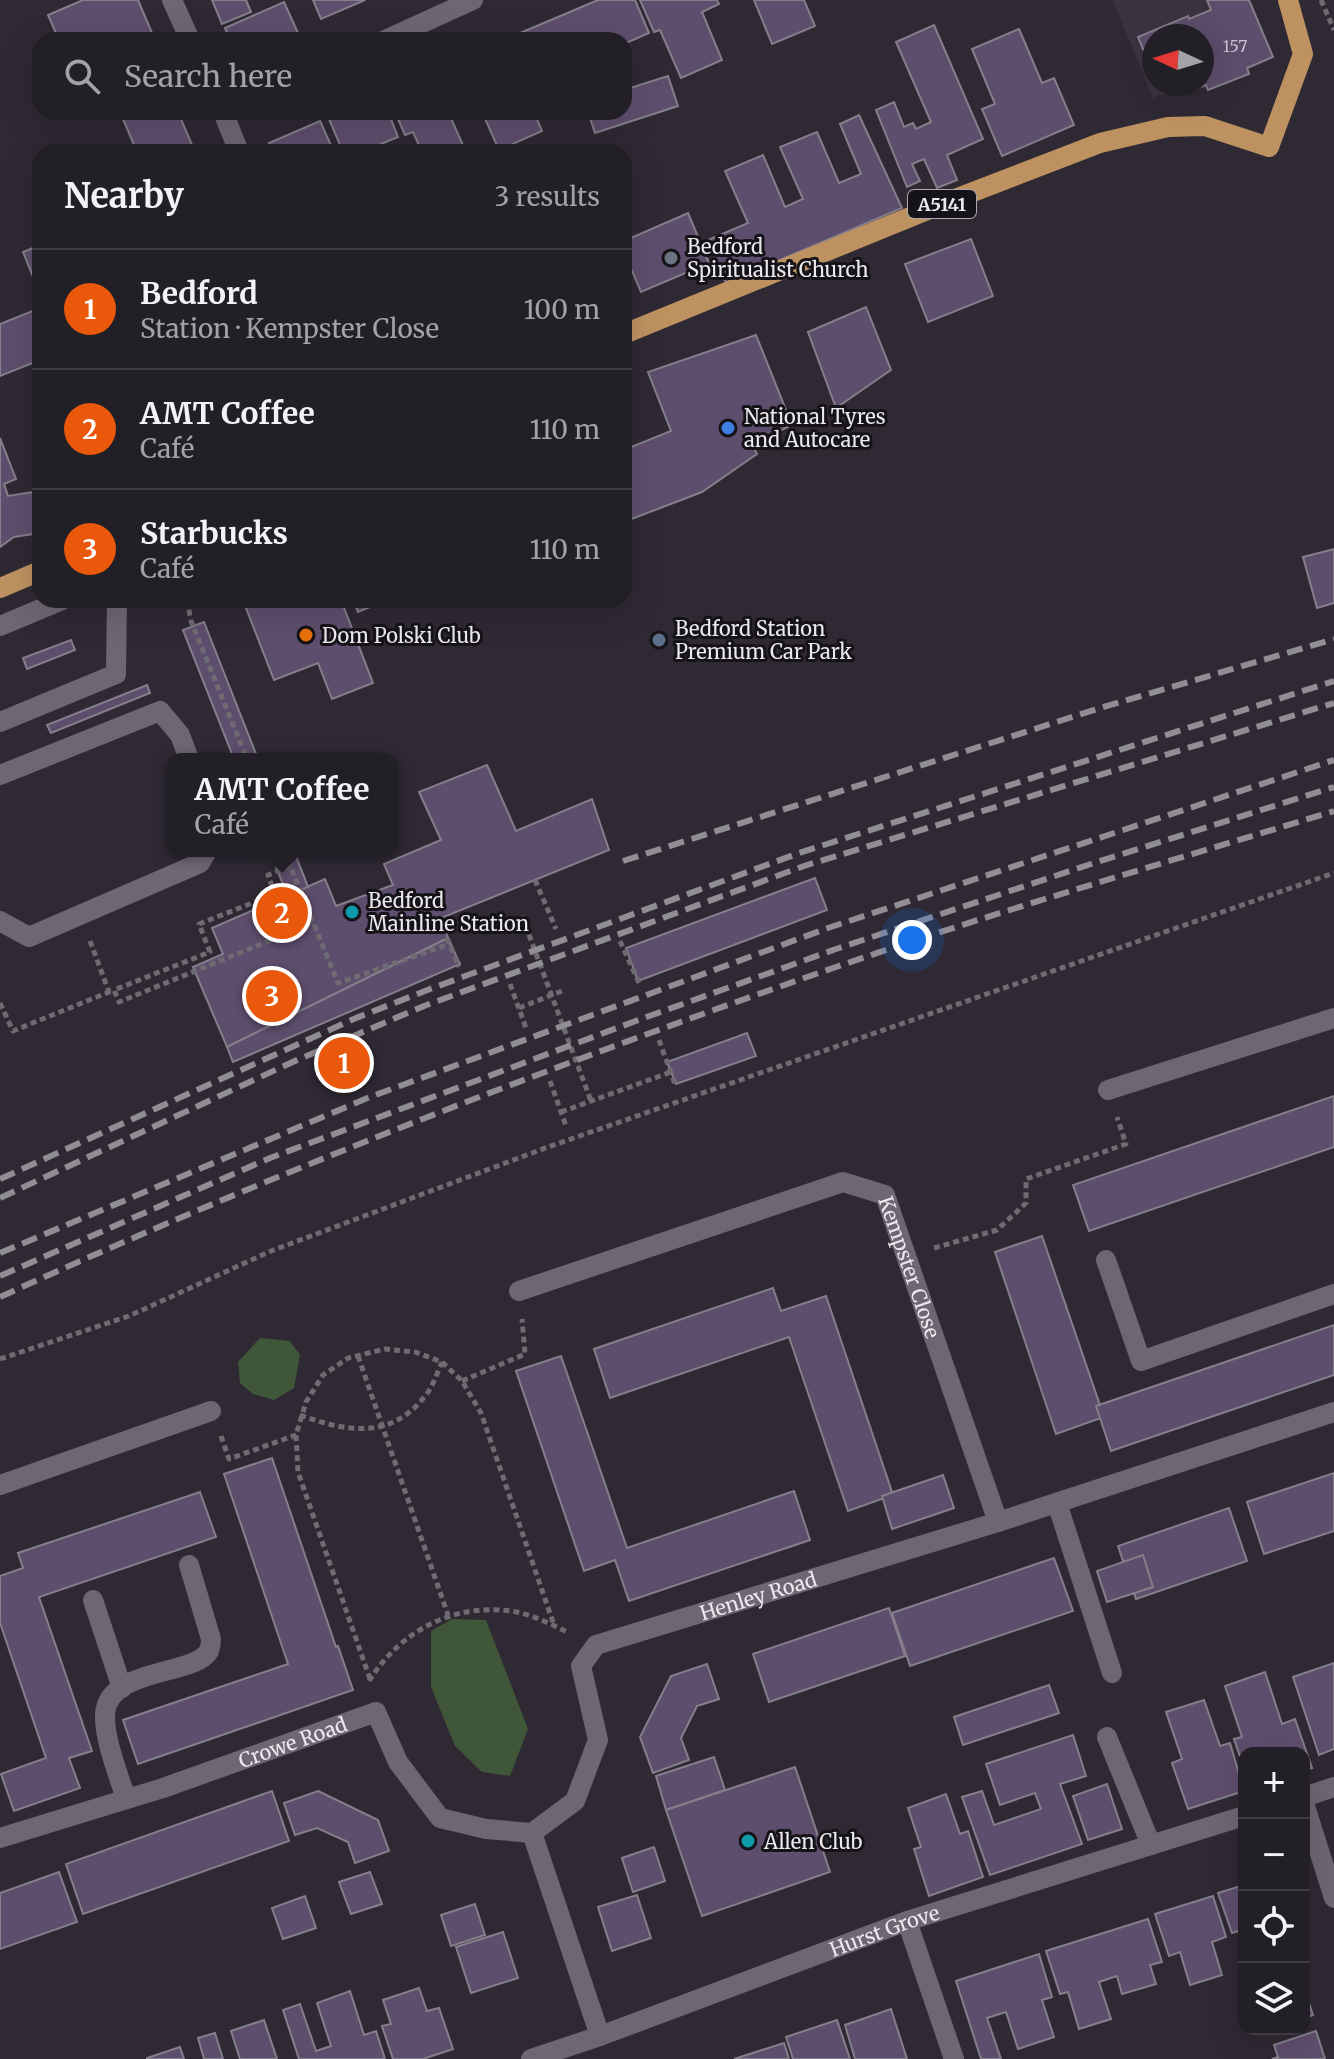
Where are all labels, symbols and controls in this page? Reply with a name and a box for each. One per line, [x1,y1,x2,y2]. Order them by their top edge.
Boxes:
north arrow [1142,24,1214,96]
search box [32,32,632,120]
house number: 157 [1223,36,1247,56]
icon: search [60,54,104,98]
text: Search here [124,57,292,95]
text: Nearby [64,175,184,217]
text: 3 results [495,180,600,213]
road number: A5141 [908,190,976,218]
place label: Bedford Spiritualist Church [687,234,868,282]
marker: Bedford Spiritualist Church [662,249,680,267]
text: Bedford [140,274,258,312]
text: 1 [84,293,96,326]
text: 100 m [524,293,600,326]
text: Station · Kempster Close [140,312,439,345]
text: AMT Coffee [140,394,315,432]
place label: National Tyres and Autocare [744,404,886,452]
text: 2 [82,413,98,446]
text: 110 m [530,413,600,446]
marker: National Tyres and Autocare [719,419,737,437]
text: Café [140,432,194,465]
text: Starbucks [140,514,288,552]
text: 3 [83,533,97,566]
text: 110 m [530,533,600,566]
text: Café [140,552,194,585]
place label: Bedford Station Premium Car Park [675,616,852,664]
place label: Dom Polski Club [322,623,481,648]
marker: Dom Polski Club [297,626,315,644]
marker: Bedford Station Premium Car Park [650,631,668,649]
popup [166,753,398,857]
text: AMT Coffee [195,770,369,808]
text: Café [195,808,249,841]
pin: 2 [256,883,308,943]
place label: Bedford Mainline Station [368,888,529,936]
marker: Bedford Mainline Station [343,903,361,921]
your location [892,920,932,960]
pin: 3 [246,966,298,1026]
pin: 1 [318,1033,370,1093]
street label: Kempster Close [874,1193,946,1341]
street label: Henley Road [696,1566,820,1625]
street label: Crowe Road [235,1711,350,1773]
map controls [1238,1747,1310,2035]
button: + [1238,1747,1310,1819]
button: − [1238,1819,1310,1891]
place label: Allen Club [763,1829,862,1854]
marker: Allen Club [739,1832,757,1850]
button: locate [1238,1891,1310,1963]
street label: Hurst Grove [826,1899,942,1962]
button: layers [1238,1963,1310,2035]

